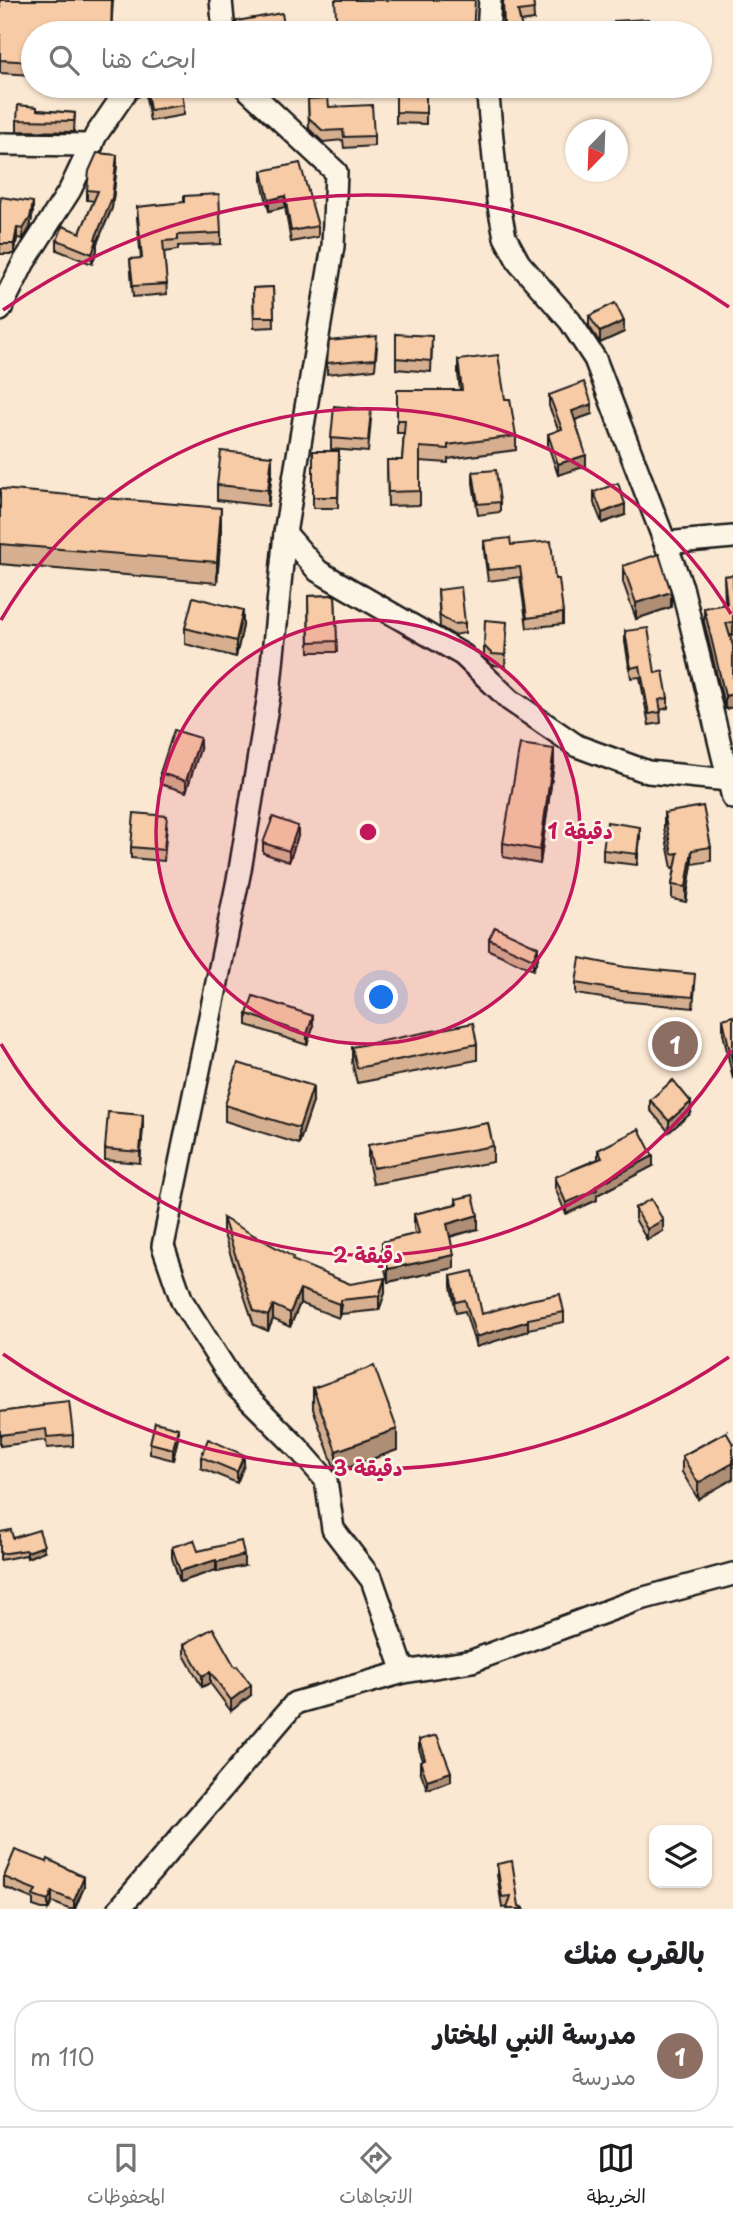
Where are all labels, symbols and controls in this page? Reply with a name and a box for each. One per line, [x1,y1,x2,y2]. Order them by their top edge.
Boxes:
search box [21,21,712,98]
text: ابحث هنا [101,38,196,77]
icon: search [45,41,83,79]
north arrow [565,119,628,182]
text: 1 دقيقة [547,814,613,846]
centre of rings [356,820,380,844]
your location [364,980,398,1014]
pin: 1 [652,1018,698,1070]
text: 2 دقيقة [333,1238,403,1270]
text: 3 دقيقة [334,1451,402,1483]
map controls [649,1825,712,1888]
button: layers [649,1825,712,1888]
text: بالقرب منك [564,1929,705,1974]
text: مدرسة النبي المختار [434,2014,636,2053]
text: 110 m [30,2039,95,2074]
text: 1 [675,2039,686,2074]
text: مدرسة [572,2058,636,2093]
tab: المحفوظات [87,2139,165,2213]
tab: الاتجاهات [339,2139,413,2213]
tab: الخريطة [587,2139,646,2213]

